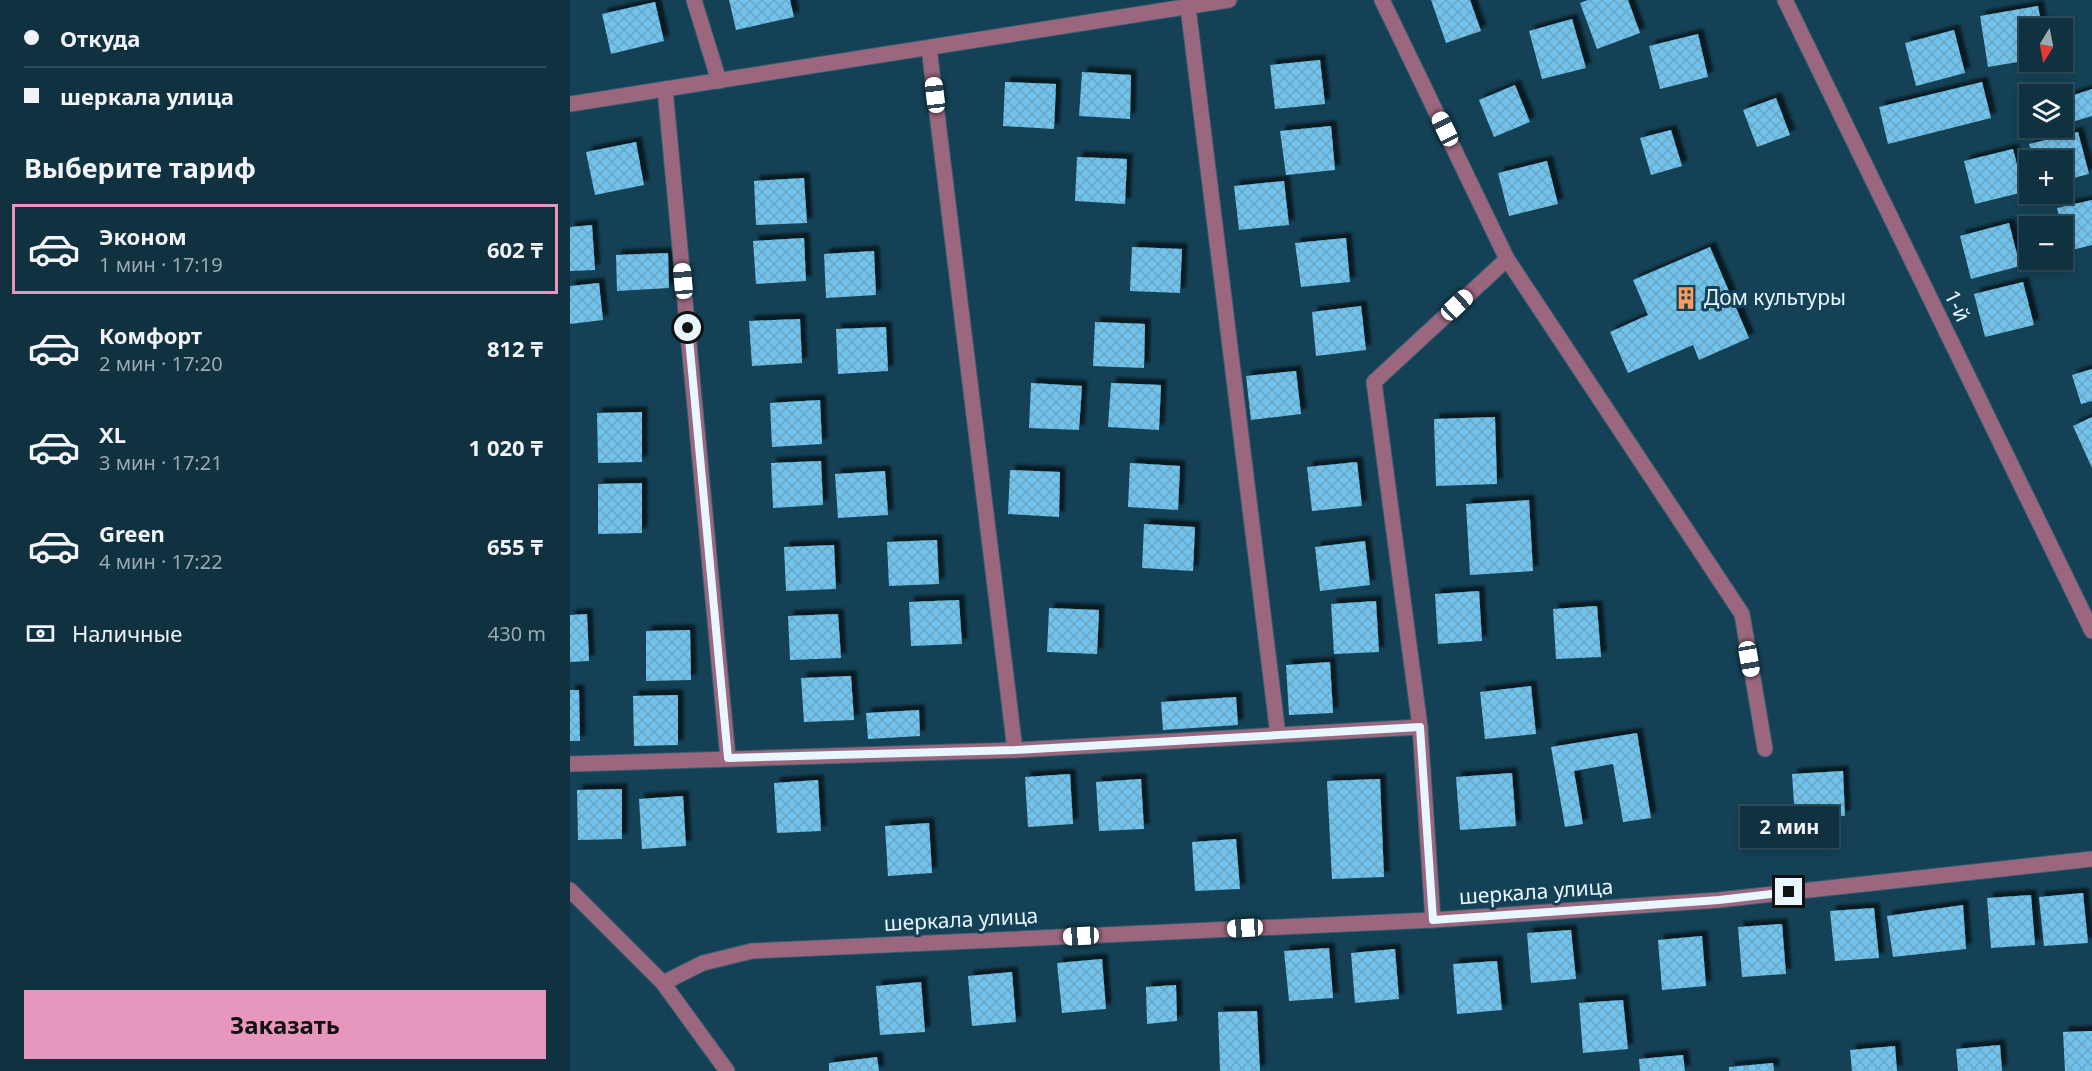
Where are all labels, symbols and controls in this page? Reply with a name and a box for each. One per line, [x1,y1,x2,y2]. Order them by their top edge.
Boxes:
north arrow [2019,18,2073,72]
map controls [2019,18,2073,270]
text: Откуда [60,23,140,53]
car [924,76,946,114]
text: шеркала улица [60,81,234,111]
button: layers [2019,84,2073,138]
car [1429,109,1461,149]
text: Выберите тариф [24,149,256,186]
button: + [2019,150,2073,204]
button: − [2019,216,2073,270]
text: Эконом [99,221,187,251]
icon: car [27,222,81,276]
text: 602 ₸ [487,234,543,264]
text: 1 мин · 17:19 [99,251,223,278]
car [672,262,694,300]
place label: Дом культуры [1704,283,1846,311]
building icon: Дом культуры [1673,285,1699,311]
street label: 1-й [1938,285,1977,326]
car [1438,286,1476,324]
route start [674,314,701,341]
text: Комфорт [99,320,202,350]
icon: car [27,321,81,375]
text: 812 ₸ [487,333,543,363]
text: 2 мин · 17:20 [99,350,223,377]
text: XL [99,419,126,449]
icon: car [27,420,81,474]
text: 1 020 ₸ [469,432,543,462]
text: 3 мин · 17:21 [99,449,223,476]
text: Green [99,518,165,548]
icon: car [27,519,81,573]
text: 655 ₸ [487,531,543,561]
text: 4 мин · 17:22 [99,548,223,575]
icon: cash [24,617,57,650]
text: Наличные [72,618,182,648]
text: 430 m [488,620,546,647]
car [1737,640,1761,678]
callout: 2 мин [1740,805,1838,847]
text: 2 мин [1760,813,1819,840]
street label: шеркала улица [1458,872,1614,910]
route end [1775,878,1802,905]
street label: шеркала улица [883,901,1039,937]
car [1227,918,1263,938]
car [1063,926,1099,946]
button: Заказать [24,990,546,1059]

